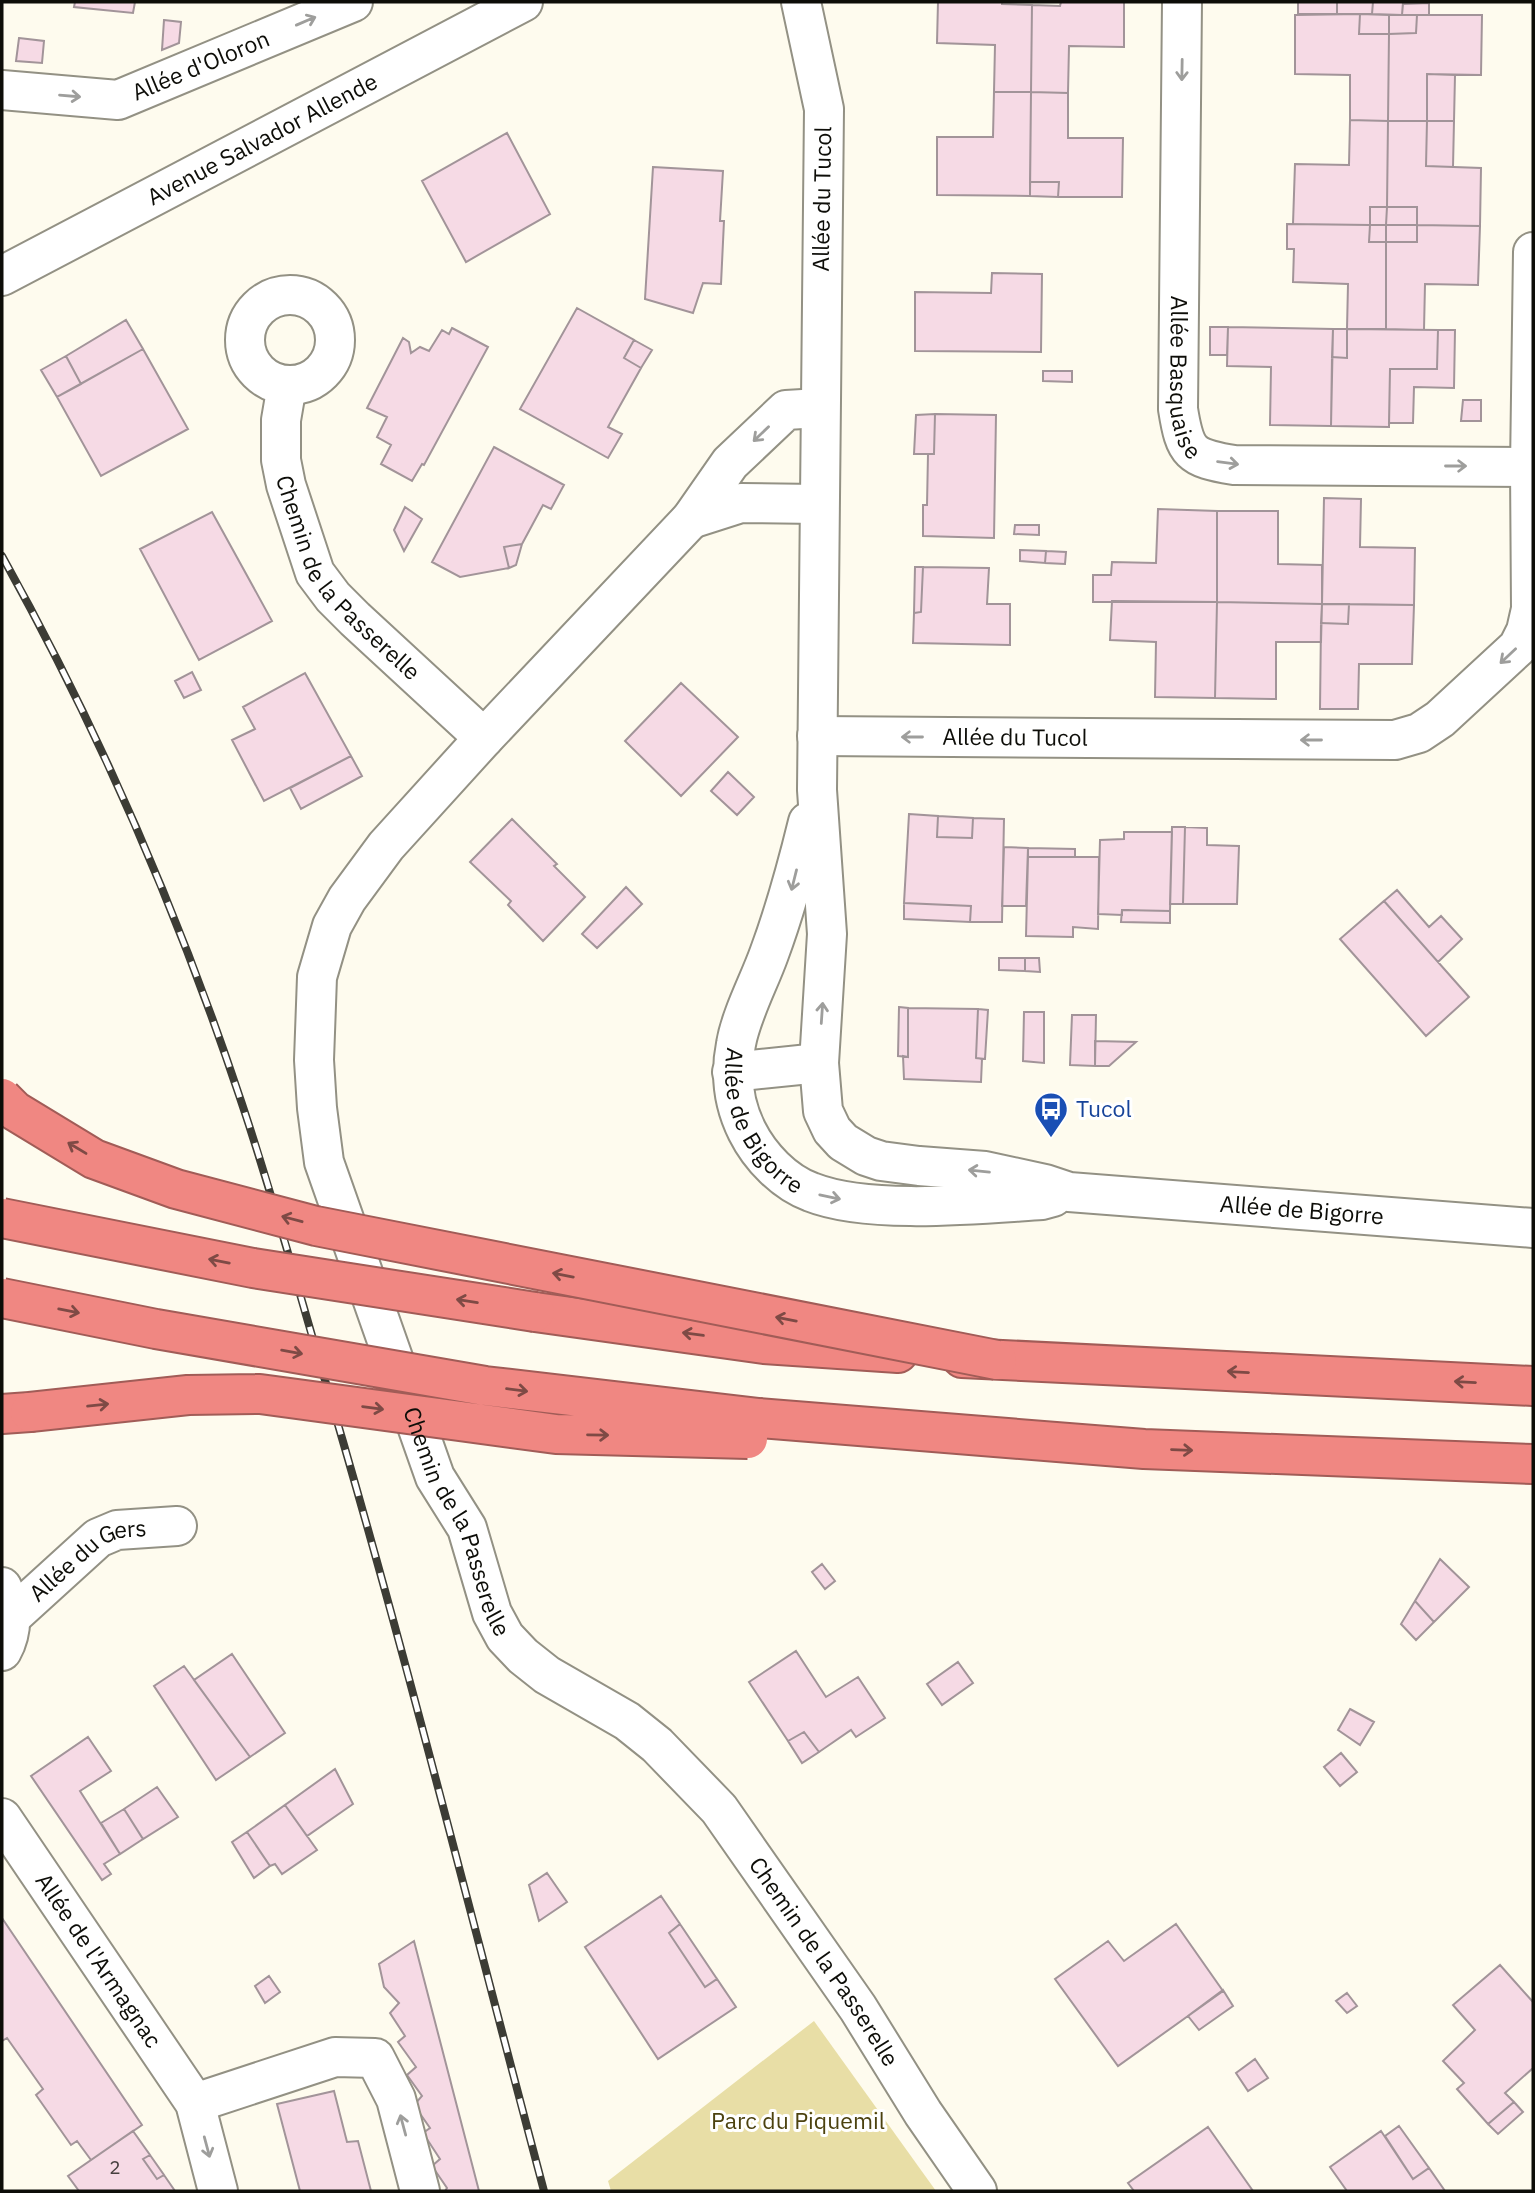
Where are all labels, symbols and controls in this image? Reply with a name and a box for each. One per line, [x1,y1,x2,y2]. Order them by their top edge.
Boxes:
one-way arrow [294,14,316,27]
street label: Allée d'Oloron [127,23,274,107]
one-way arrow [1175,58,1189,81]
street label: Avenue Salvador Allende [141,65,382,211]
one-way arrow [58,90,81,103]
street label: Allée du Tucol [805,126,837,272]
street label: Allée Basquaise [1164,295,1208,465]
one-way arrow [753,425,770,442]
one-way arrow [1216,457,1239,470]
one-way arrow [1444,459,1467,473]
street label: Chemin de la Passerelle [270,473,427,686]
one-way arrow [1499,648,1517,664]
street label: Allée du Tucol [942,721,1088,752]
one-way arrow [900,730,923,744]
one-way arrow [1299,733,1322,747]
one-way arrow [787,868,800,891]
one-way arrow [816,1003,829,1025]
street label: Allée de Bigorre [719,1046,809,1200]
bus stop icon: Tucol [1032,1090,1070,1139]
place label: Tucol [1076,1093,1132,1123]
one-way arrow [67,1141,87,1155]
one-way arrow [968,1164,991,1177]
street label: Allée de Bigorre [1219,1188,1385,1230]
one-way arrow [818,1191,841,1205]
one-way arrow [281,1212,304,1225]
one-way arrow [208,1254,231,1268]
one-way arrow [552,1268,575,1282]
one-way arrow [457,1294,479,1307]
one-way arrow [57,1305,80,1318]
one-way arrow [775,1312,798,1326]
one-way arrow [682,1327,705,1340]
one-way arrow [280,1346,303,1359]
one-way arrow [1227,1365,1250,1378]
one-way arrow [1454,1376,1477,1389]
one-way arrow [505,1383,528,1396]
one-way arrow [86,1398,108,1411]
one-way arrow [361,1401,384,1414]
street label: Chemin de la Passerelle [397,1402,518,1641]
one-way arrow [587,1428,610,1442]
one-way arrow [1171,1444,1194,1457]
street label: Allée du Gers [22,1512,147,1608]
street label: Chemin de la Passerelle [743,1851,906,2071]
street label: Allée de l'Armagnac [29,1867,169,2053]
park label: Parc du Piquemil [711,2105,885,2135]
one-way arrow [395,2114,408,2136]
one-way arrow [201,2135,214,2158]
house number: 2 [109,2155,121,2179]

